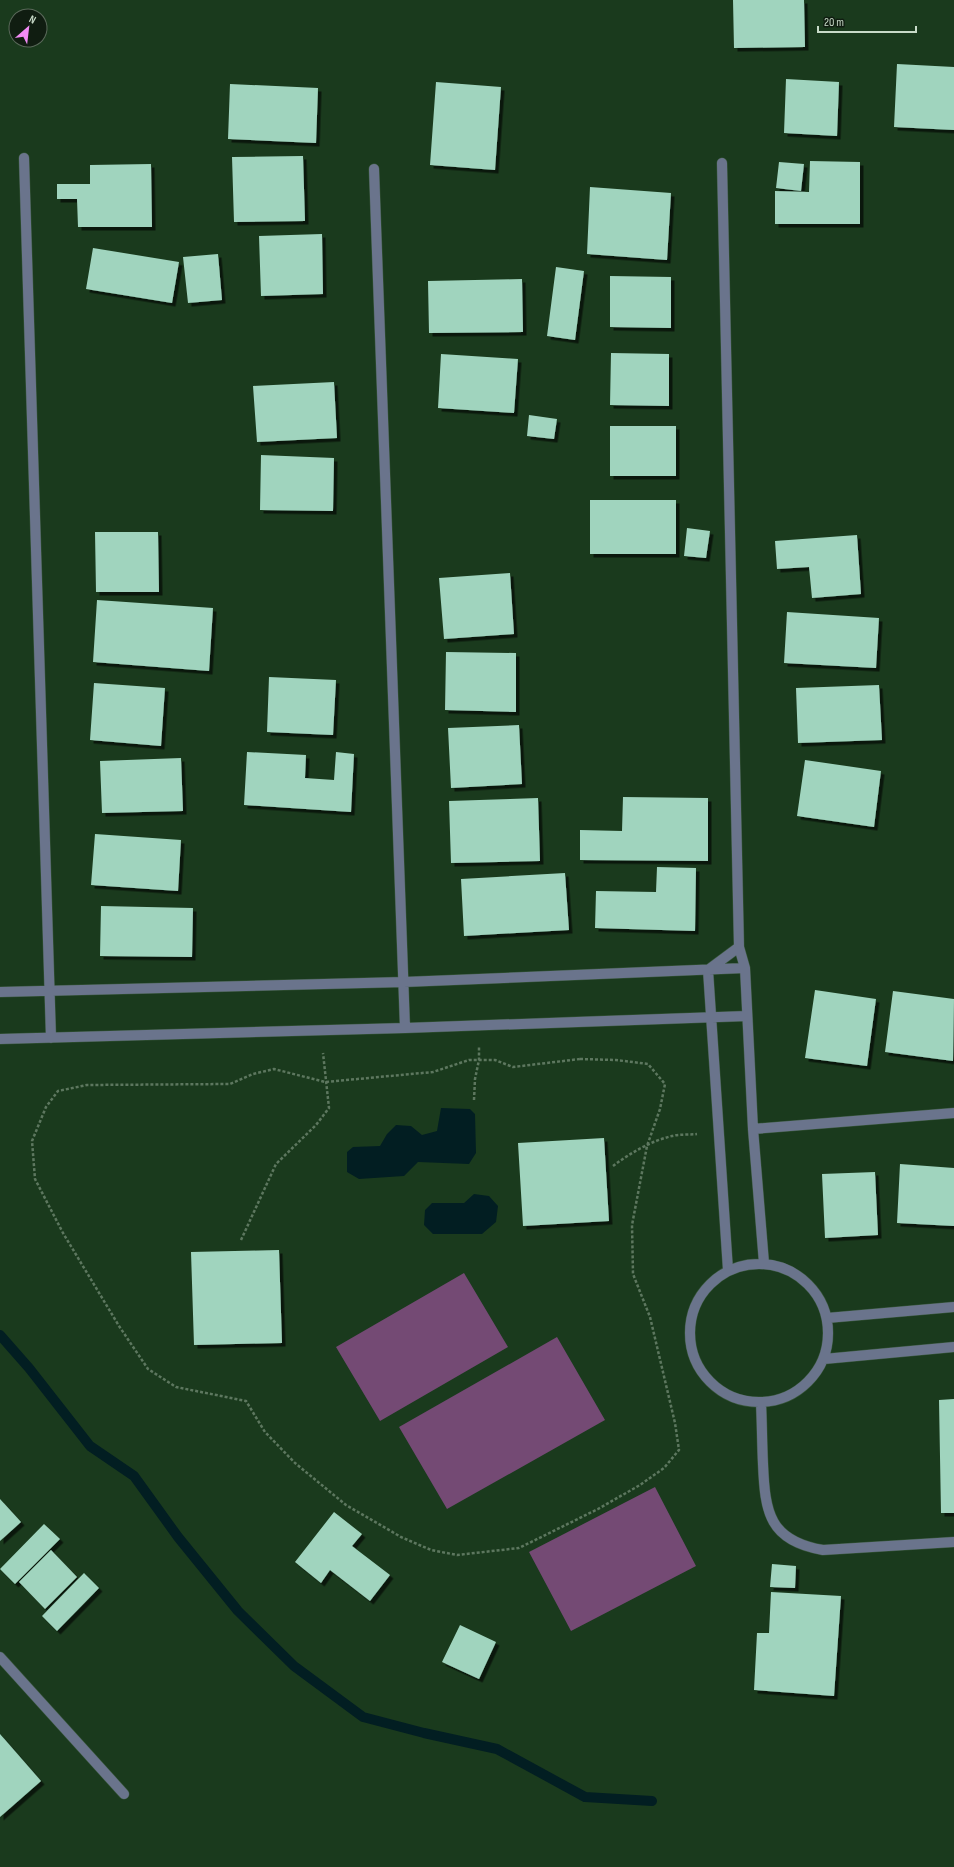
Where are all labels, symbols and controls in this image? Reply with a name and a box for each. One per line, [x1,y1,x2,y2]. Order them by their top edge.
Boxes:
north arrow [8,8,48,48]
scale bar [818,8,916,34]
text: N [27,12,38,27]
text: 20 m [824,15,844,30]

